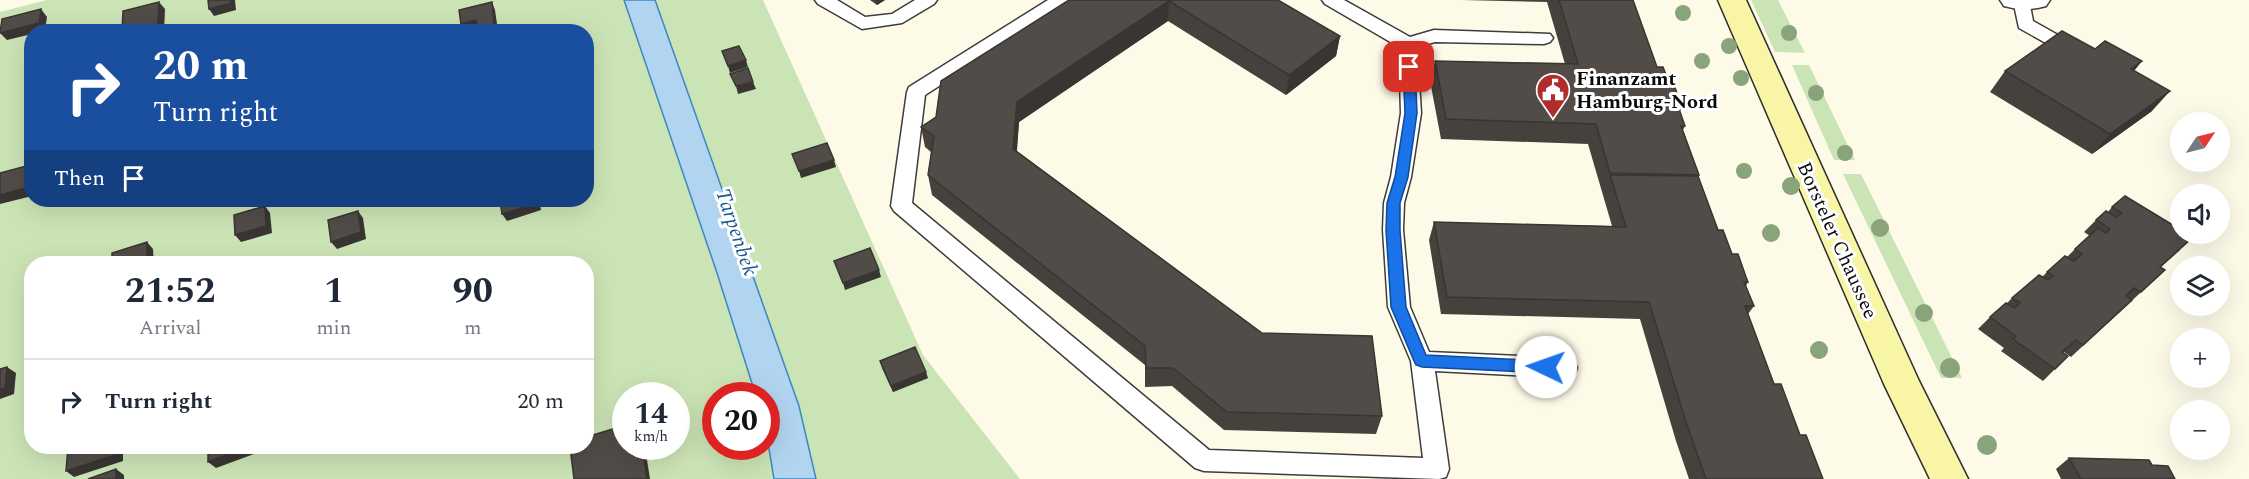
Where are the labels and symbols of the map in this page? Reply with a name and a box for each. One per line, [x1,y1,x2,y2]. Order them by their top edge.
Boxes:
pin [1383,41,1434,92]
place label: Finanzamt Hamburg-Nord [1576,64,1719,117]
public building icon: Finanzamt Hamburg-Nord [1535,72,1571,119]
north arrow [2170,112,2230,172]
street label: Borsteler Chaussee [1789,157,1885,324]
water label: Tarpenbek [706,184,766,280]
position arrow [1514,335,1578,399]
speed limit sign: 20 [702,382,780,460]

